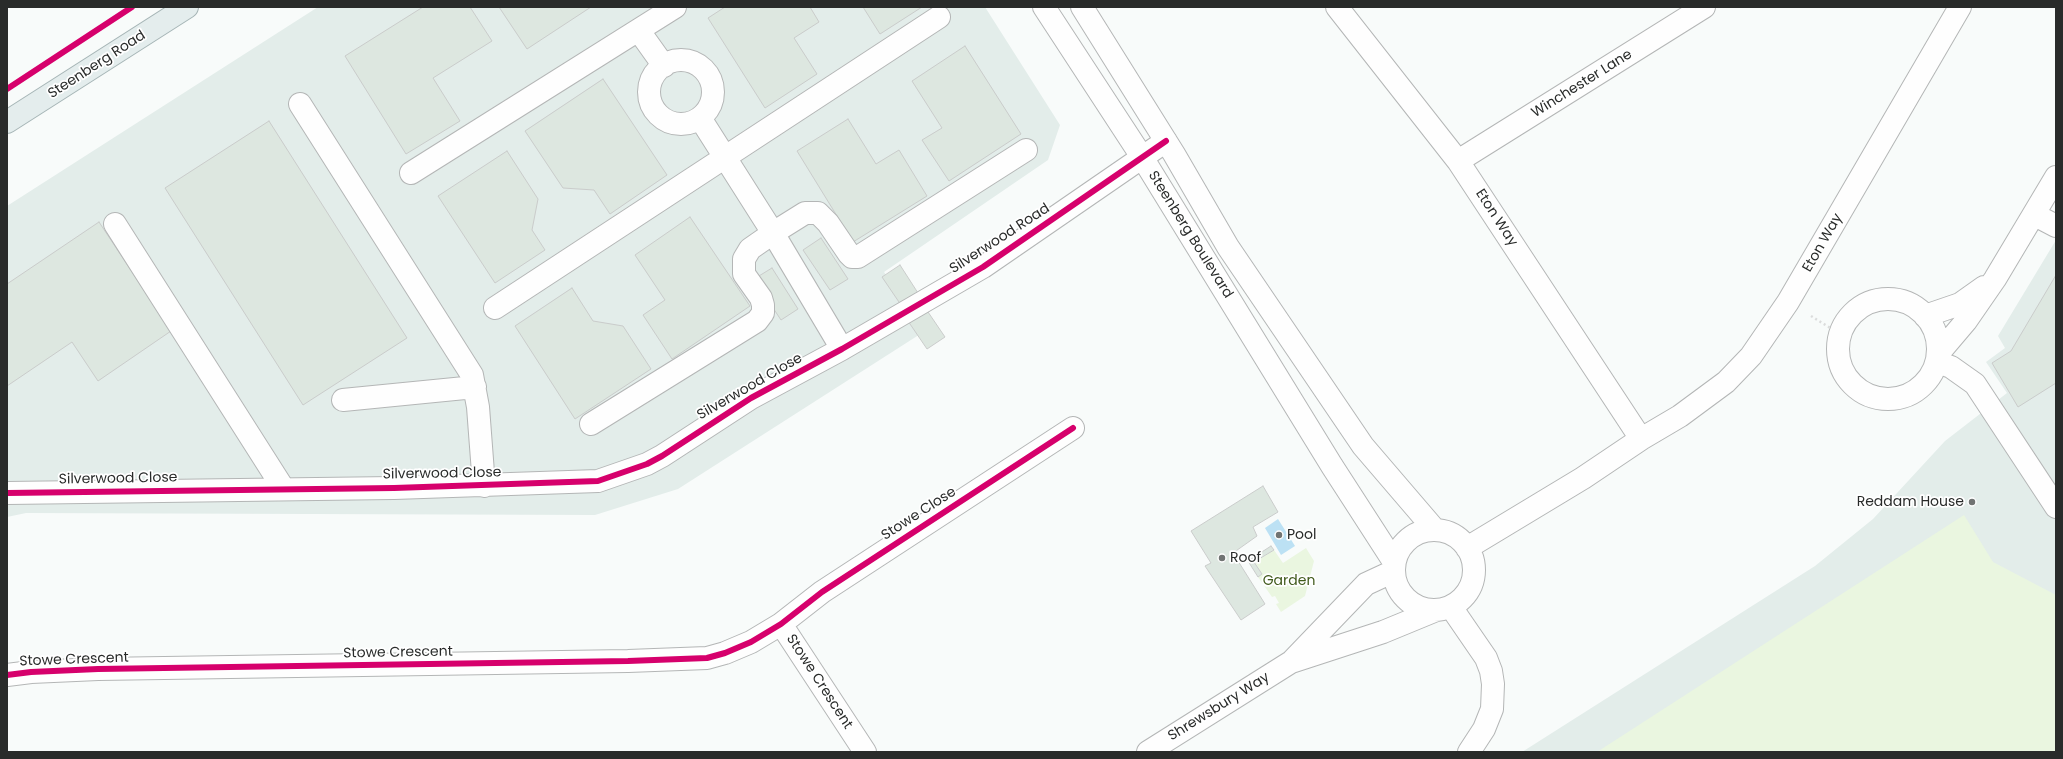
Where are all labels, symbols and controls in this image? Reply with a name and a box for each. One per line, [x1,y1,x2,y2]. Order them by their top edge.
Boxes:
street label: Steenberg Road [45,27,149,103]
street label: Winchester Lane [1529,46,1635,122]
street label: Steenberg Boulevard [1144,168,1236,302]
street label: Eton Way [1471,186,1521,250]
street label: Silverwood Road [947,200,1053,278]
street label: Eton Way [1799,211,1847,275]
street label: Silverwood Close [694,350,806,424]
street label: Silverwood Close [383,465,501,483]
street label: Silverwood Close [59,470,177,488]
street label: Stowe Close [879,484,959,544]
place label: Reddam House [1857,494,1964,510]
marker: Reddam House [1967,497,1977,507]
place label: Pool [1287,527,1316,543]
marker: Pool [1274,530,1284,540]
place label: Roof [1230,550,1261,566]
marker: Roof [1217,553,1227,563]
park label: Garden [1263,573,1315,589]
street label: Stowe Crescent [782,632,856,732]
street label: Stowe Crescent [343,644,453,662]
street label: Stowe Crescent [19,650,129,670]
street label: Shrewsbury Way [1165,669,1273,745]

